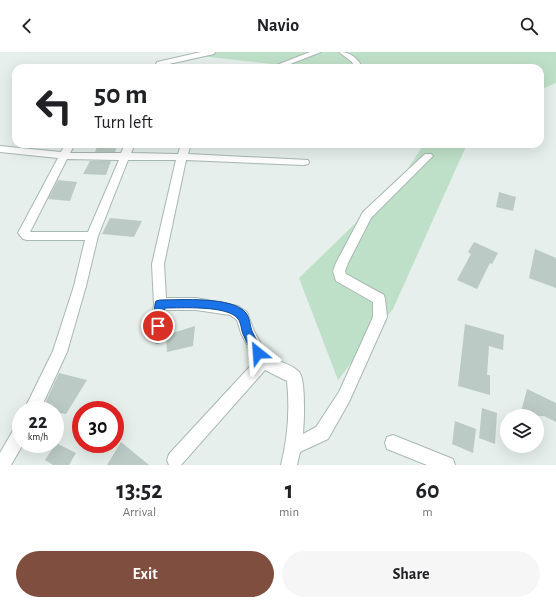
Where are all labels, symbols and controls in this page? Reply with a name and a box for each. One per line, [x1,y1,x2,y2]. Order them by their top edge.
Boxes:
icon: back [16,15,38,37]
icon: search [518,15,540,37]
text: Navio [257,17,299,35]
icon: left [28,80,80,132]
text: 50 m [94,81,148,109]
text: Turn left [94,114,153,132]
pin [141,309,175,343]
icon: arrive [147,315,169,337]
position arrow [237,332,279,374]
speed limit sign: 30 [72,401,124,453]
map controls [500,409,544,453]
button: layers [500,409,544,453]
text: 22 [29,412,47,432]
text: km/h [28,432,48,442]
text: 13:52 [116,479,163,503]
text: 1 [285,479,293,503]
text: 60 [416,479,440,503]
text: Arrival [123,506,156,519]
text: min [279,506,299,519]
text: m [422,506,433,519]
button: Exit [16,551,274,597]
button: Share [282,551,540,597]

